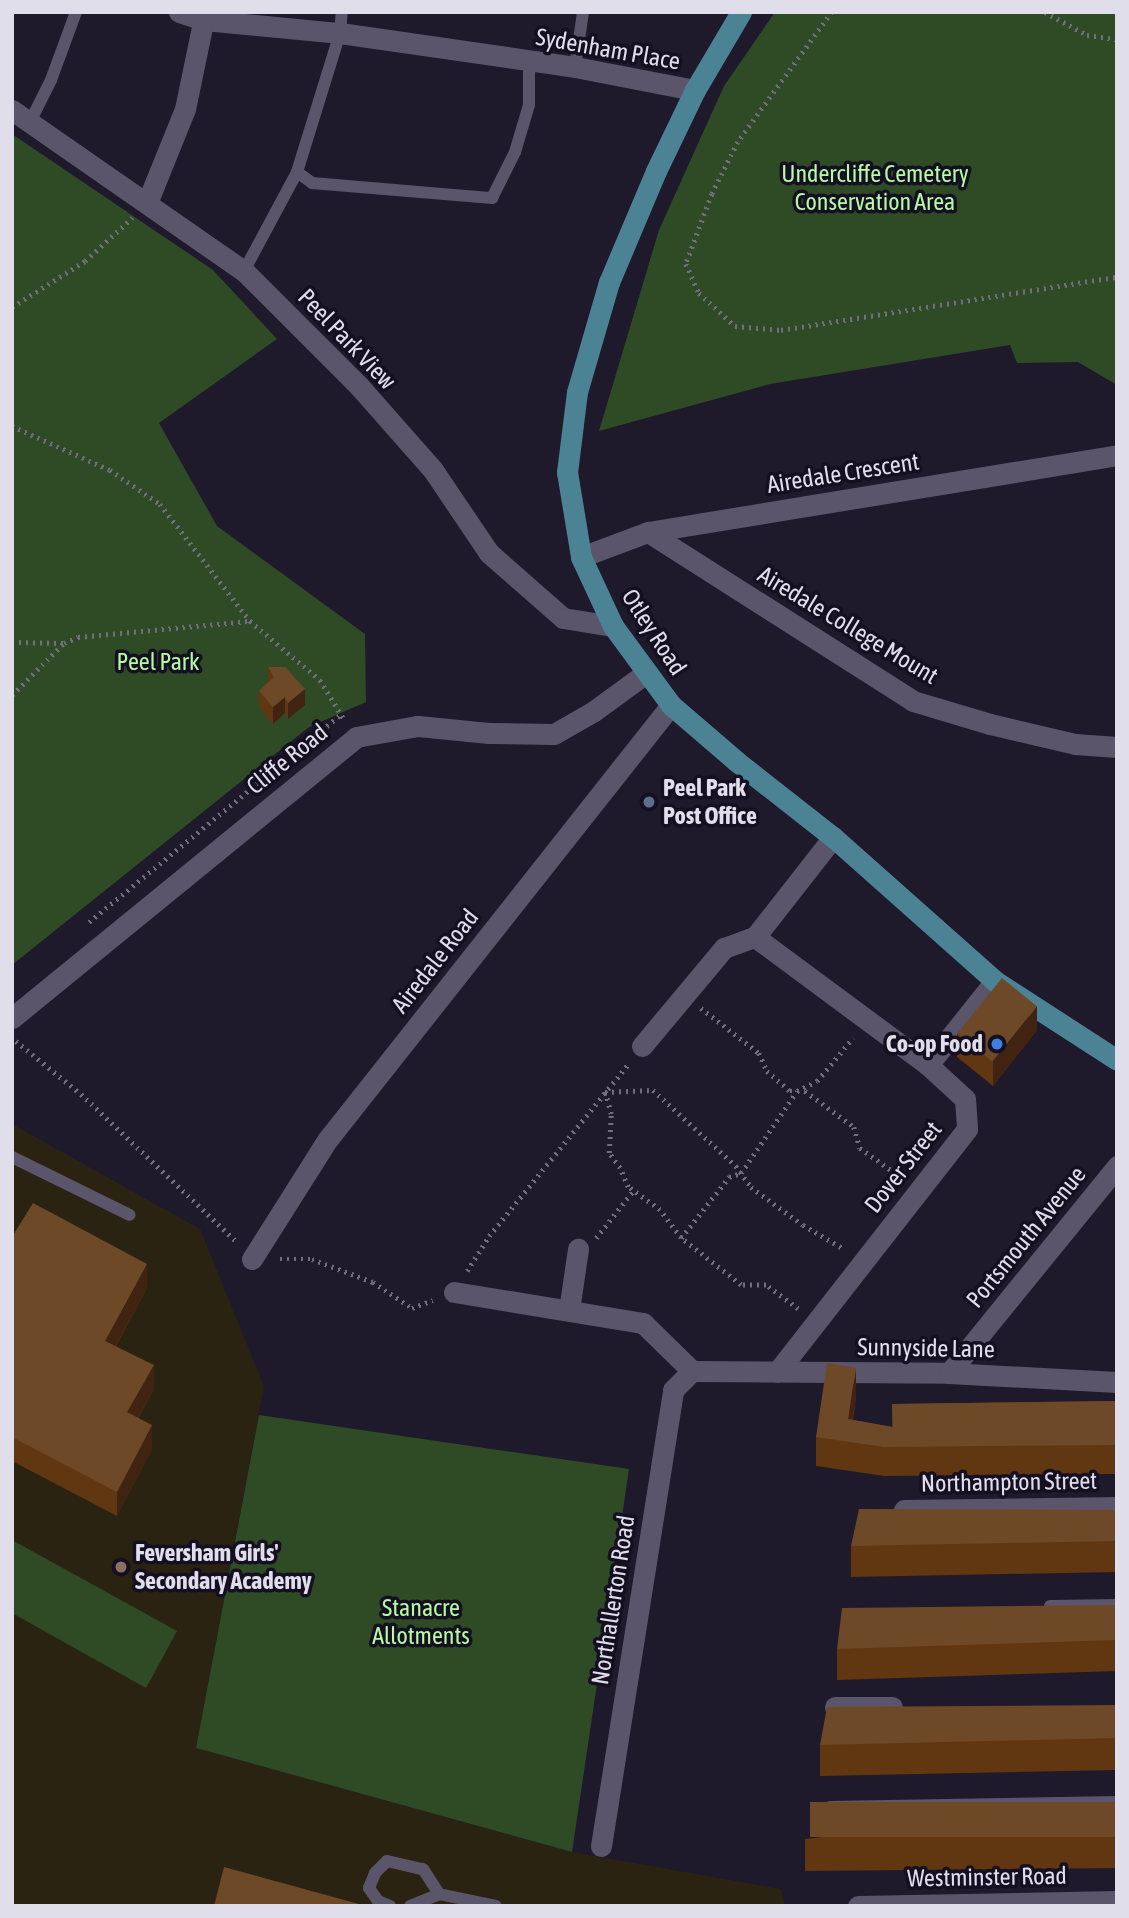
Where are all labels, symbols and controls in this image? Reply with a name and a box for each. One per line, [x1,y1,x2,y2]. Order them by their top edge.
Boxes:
street label: Sydenham Place [534,22,682,76]
park label: Undercliffe Cemetery Conservation Area [781,160,969,216]
street label: Peel Park View [292,283,402,395]
street label: Airedale Crescent [765,447,921,499]
street label: Airedale College Mount [753,560,943,690]
street label: Otley Road [616,584,692,680]
park label: Peel Park [117,648,199,676]
street label: Cliffe Road [241,718,333,800]
place label: Peel Park Post Office [663,774,757,830]
marker: Peel Park Post Office [641,794,657,810]
street label: Airedale Road [386,903,484,1019]
place label: Co-op Food [886,1030,983,1058]
marker: Co-op Food [989,1036,1005,1052]
street label: Dover Street [858,1116,948,1218]
street label: Portsmouth Avenue [960,1161,1092,1313]
street label: Sunnyside Lane [857,1332,995,1364]
street label: Northampton Street [921,1466,1097,1498]
street label: Northallerton Road [585,1513,641,1687]
place label: Feversham Girls' Secondary Academy [135,1539,312,1595]
marker: Feversham Girls' Secondary Academy [113,1559,129,1575]
park label: Stanacre Allotments [372,1594,470,1650]
street label: Westminster Road [907,1861,1067,1893]

